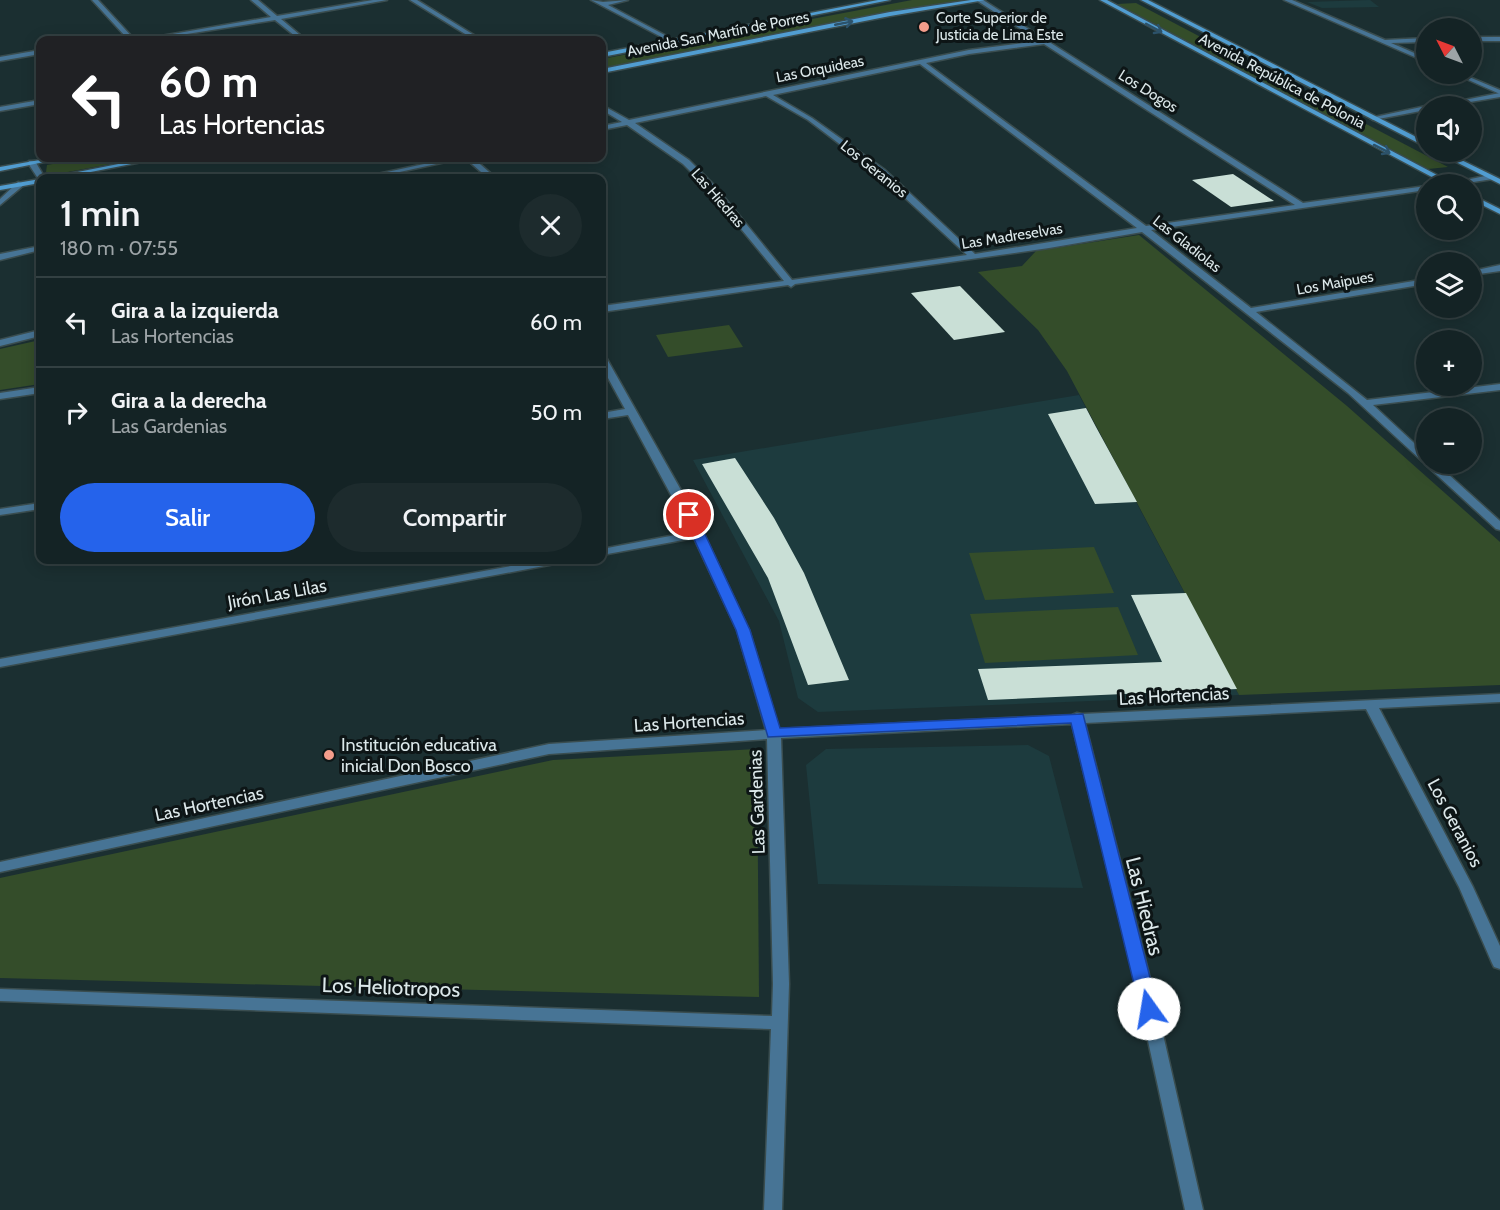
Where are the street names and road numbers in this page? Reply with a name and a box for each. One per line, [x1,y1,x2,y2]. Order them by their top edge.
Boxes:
street label: Avenida San Martín de Porres [625,8,811,60]
street label: Avenida República de Polonia [1196,29,1369,133]
street label: Las Orquideas [775,52,865,86]
street label: Los Dogos [1115,66,1181,116]
street label: Los Geranios [837,137,911,201]
street label: Las Hiedras [688,165,748,231]
street label: Las Gladiolas [1149,212,1225,276]
street label: Las Madreselvas [960,219,1064,253]
street label: Los Maipues [1295,267,1375,299]
street label: Jirón Las Lilas [225,574,328,614]
street label: Las Hortencias [1118,682,1230,710]
street label: Las Hortencias [633,707,745,737]
street label: Las Gardenias [744,749,770,855]
street label: Los Geranios [1423,775,1487,871]
street label: Las Hortencias [153,782,265,826]
street label: Las Hiedras [1121,854,1169,958]
street label: Los Heliotropos [321,972,461,1002]

